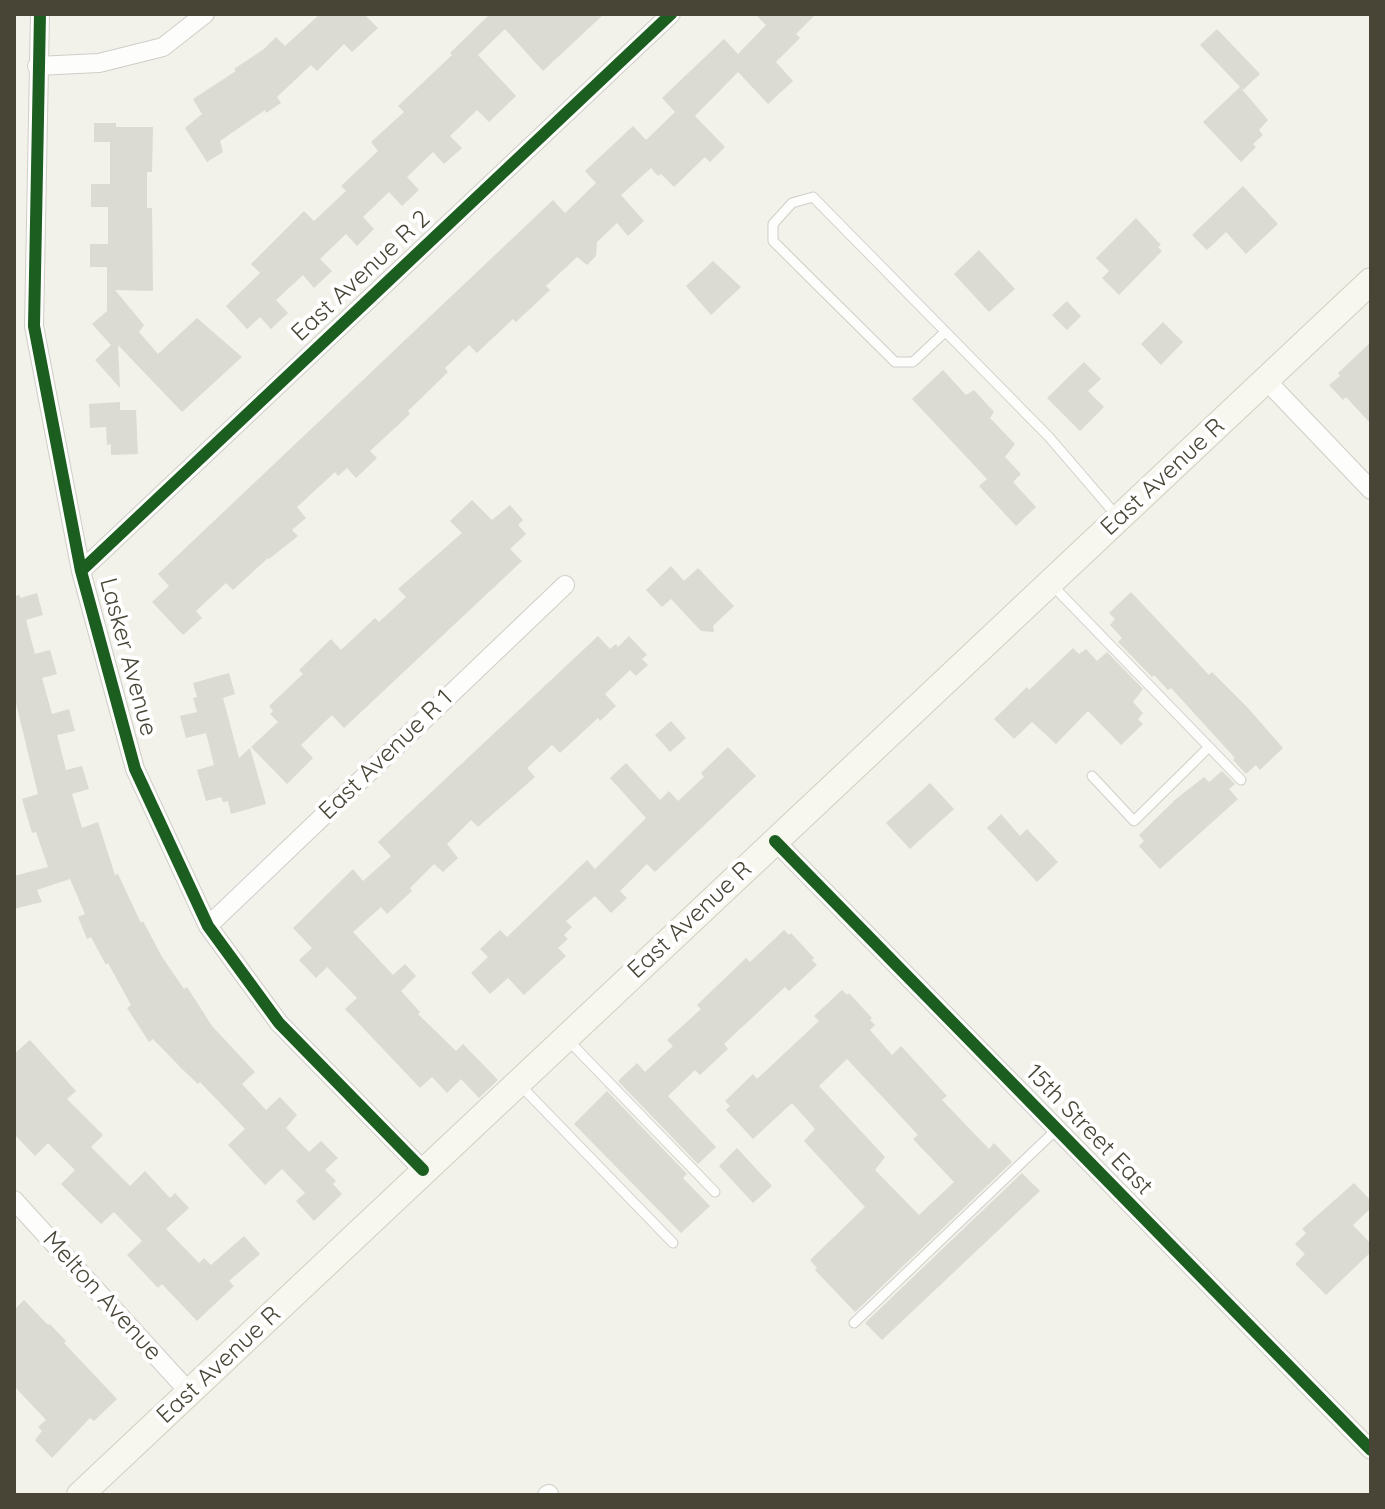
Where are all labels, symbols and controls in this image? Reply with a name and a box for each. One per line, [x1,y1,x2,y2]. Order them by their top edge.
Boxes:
street label: East Avenue R 2 [286,205,436,347]
street label: East Avenue R [1095,412,1231,542]
street label: Lasker Avenue [93,575,163,739]
street label: East Avenue R 1 [313,684,459,826]
street label: East Avenue R [622,855,758,985]
street label: 15th Street East [1020,1059,1158,1201]
street label: Melton Avenue [36,1225,168,1367]
street label: East Avenue R [151,1300,287,1430]

